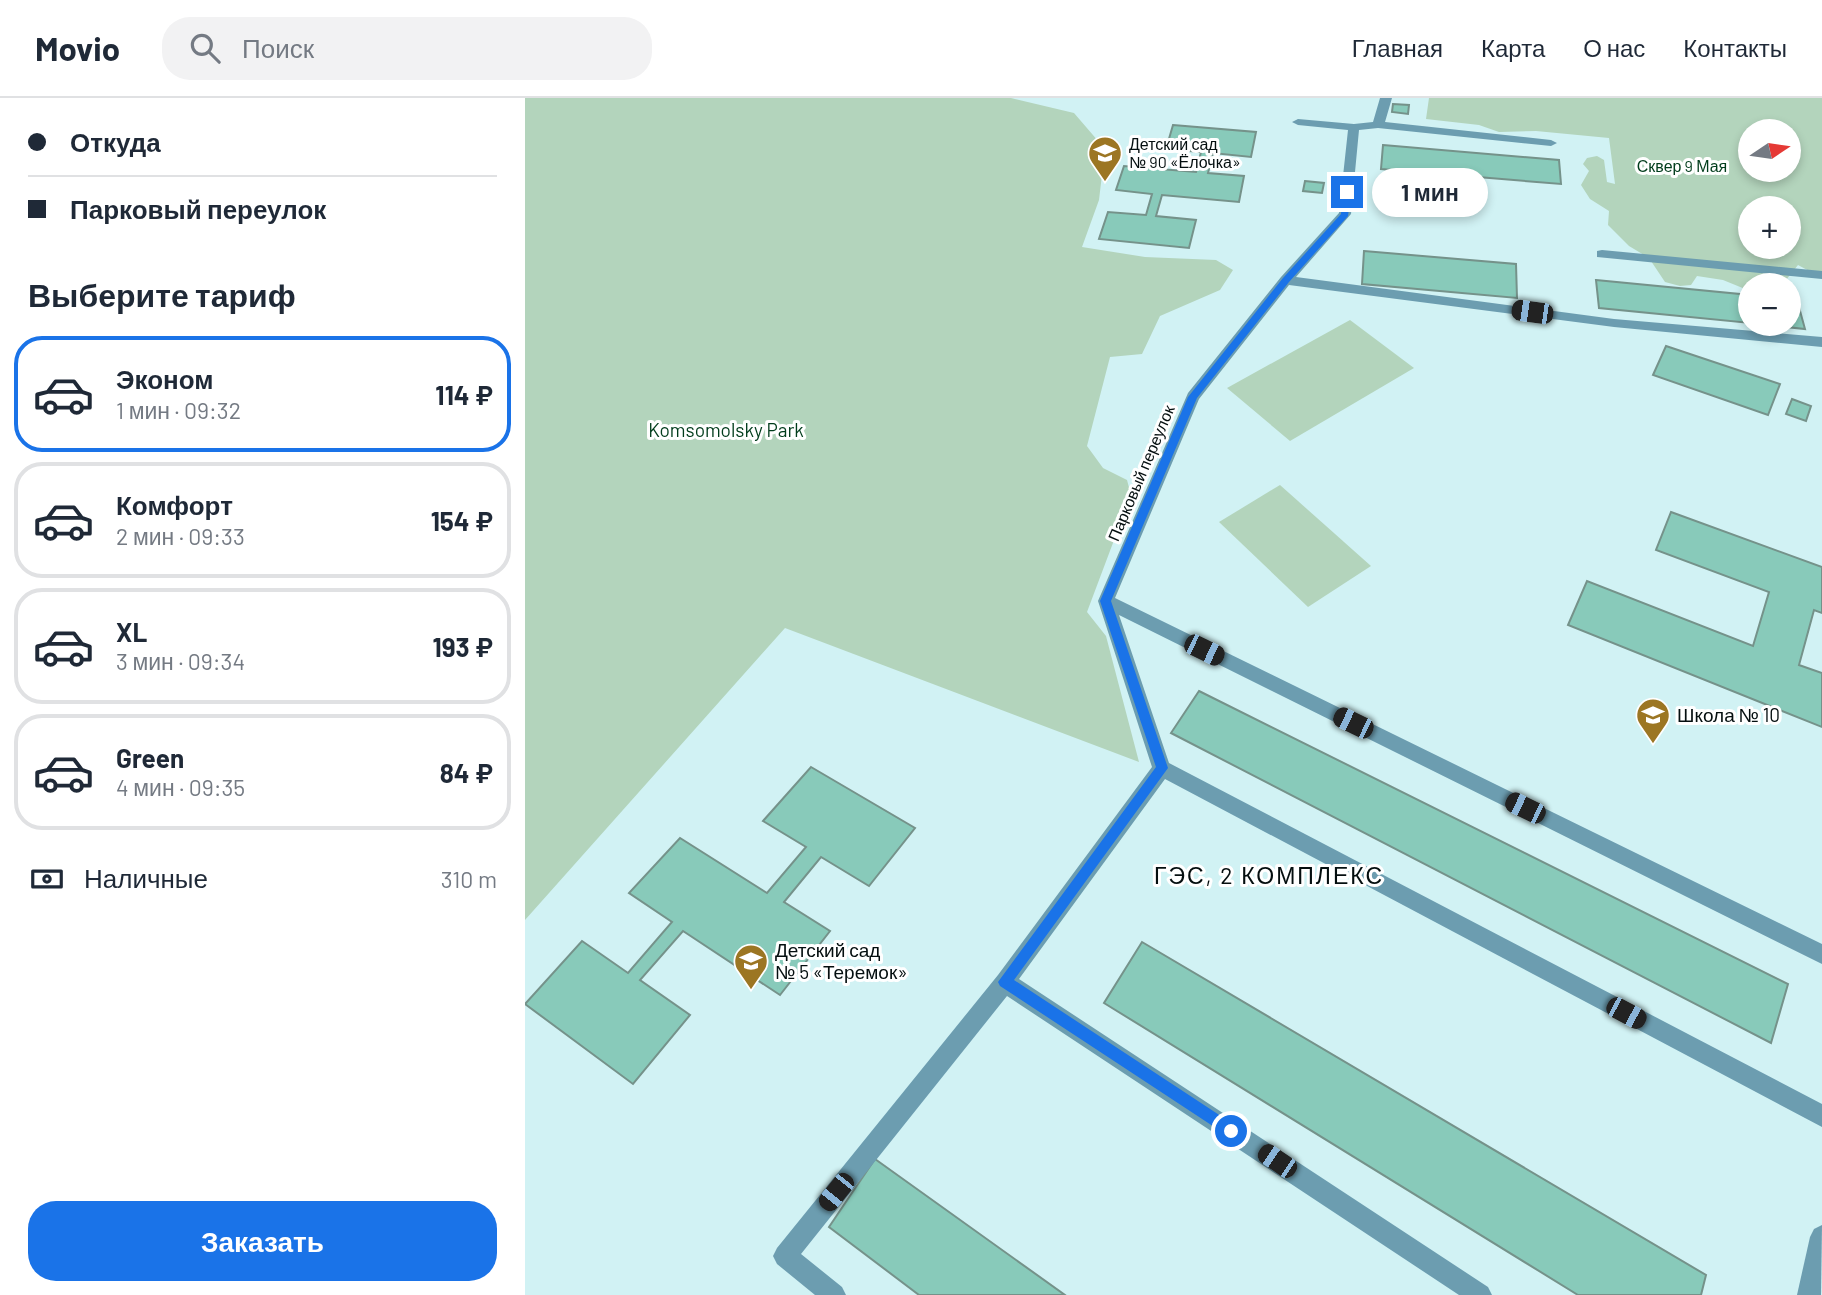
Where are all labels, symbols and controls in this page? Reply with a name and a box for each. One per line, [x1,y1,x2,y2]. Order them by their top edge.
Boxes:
search box [162,17,652,80]
text: Movio [35,28,120,68]
icon: search [186,29,224,67]
text: Поиск [242,32,314,63]
text: Главная [1352,33,1443,62]
text: Карта [1481,33,1545,62]
text: О нас [1583,33,1645,62]
text: Контакты [1683,33,1787,62]
north arrow [1738,119,1801,182]
map controls [1738,119,1801,336]
text: Откуда [70,126,161,157]
school or university icon: Детский сад № 90 «Ёлочка» [1086,134,1124,183]
place label: Детский сад № 90 «Ёлочка» [1129,134,1241,171]
park label: Сквер 9 Мая [1637,156,1727,175]
callout: 1 мин [1371,168,1487,217]
route end [1331,176,1363,208]
text: 1 мин [1401,178,1459,206]
text: Парковый переулок [70,193,326,224]
button: + [1738,196,1801,259]
button: − [1738,273,1801,336]
text: Выберите тариф [28,275,296,313]
car [1510,299,1555,325]
icon: car [32,363,95,426]
text: Эконом [116,363,214,394]
text: 114 ₽ [435,379,493,410]
text: 1 мин · 09:32 [116,396,241,424]
street label: Парковый переулок [1103,401,1178,544]
park label: Komsomolsky Park [648,418,804,441]
icon: car [32,489,95,552]
text: Комфорт [116,489,233,520]
text: 154 ₽ [431,505,493,536]
text: 2 мин · 09:33 [116,522,245,550]
icon: car [32,615,95,678]
text: XL [116,616,147,647]
text: 193 ₽ [433,631,493,662]
car [1181,631,1228,669]
text: 3 мин · 09:34 [116,647,245,675]
school or university icon: Школа № 10 [1634,696,1672,745]
place label: Школа № 10 [1677,703,1780,726]
car [1330,704,1377,742]
icon: car [32,741,95,804]
text: Green [116,742,184,773]
text: 84 ₽ [440,757,493,788]
text: 4 мин · 09:35 [116,773,245,801]
car [1502,789,1549,827]
icon: cash [28,860,66,898]
district label: ГЭС, 2 КОМПЛЕКС [1154,861,1384,889]
text: Наличные [84,862,208,893]
text: 310 m [441,865,497,893]
place label: Детский сад № 5 «Теремок» [775,938,907,983]
school or university icon: Детский сад № 5 «Теремок» [732,942,770,991]
car [1603,994,1650,1032]
route start [1215,1115,1247,1147]
car [1254,1141,1301,1181]
car [815,1169,858,1215]
button: Заказать [28,1201,497,1281]

